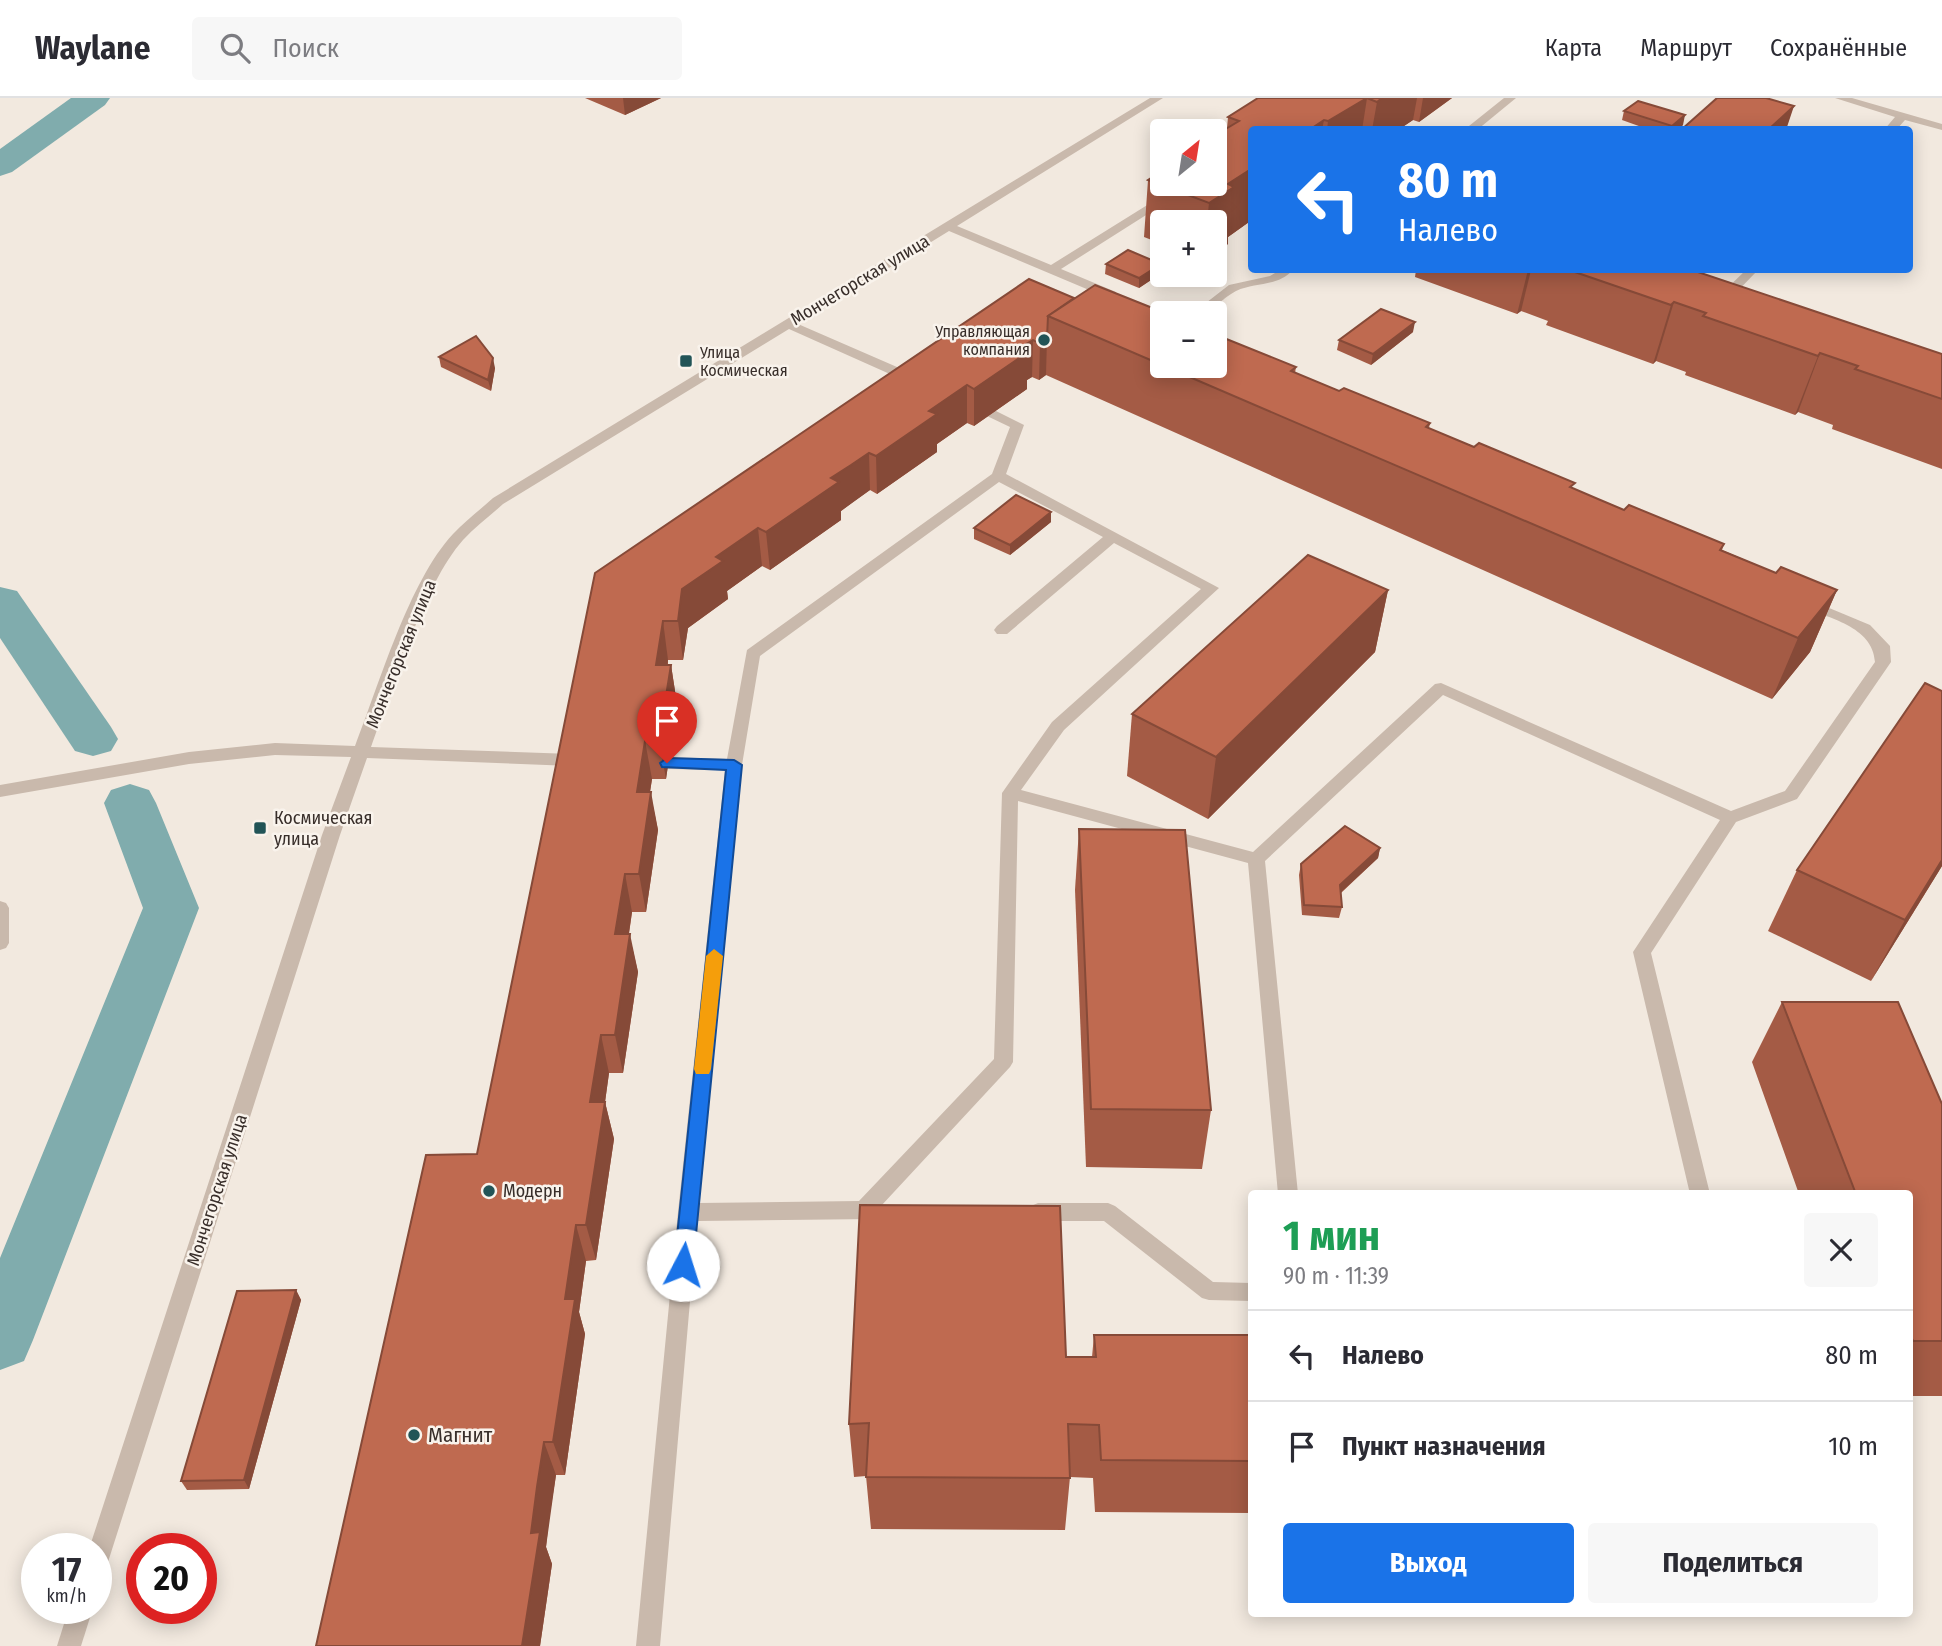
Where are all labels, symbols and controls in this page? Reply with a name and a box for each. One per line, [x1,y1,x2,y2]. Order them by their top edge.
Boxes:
search box [192,17,682,80]
text: Waylane [35,28,150,68]
icon: search [216,29,254,67]
text: Поиск [272,33,339,64]
text: Карта [1545,34,1602,62]
text: Маршрут [1640,34,1732,62]
text: Сохранённые [1770,34,1907,62]
north arrow [1150,119,1227,196]
map controls [1150,119,1227,378]
text: 80 m [1398,151,1498,210]
icon: left [1283,154,1374,245]
button: + [1150,210,1227,287]
text: Налево [1398,211,1498,249]
street label: Мончегорская улица [787,230,934,330]
button: − [1150,301,1227,378]
place label: Управляющая компания [934,322,1030,359]
marker: Управляющая компания [1036,332,1052,348]
place label: Улица Космическая [699,343,788,380]
marker: Улица Космическая [678,353,694,369]
street label: Мончегорская улица [361,576,441,731]
pin [637,691,697,763]
icon: arrive [648,702,686,740]
place label: Космическая улица [274,807,373,850]
marker: Космическая улица [252,820,268,836]
street label: Мончегорская улица [182,1111,252,1269]
place label: Модерн [503,1180,562,1202]
marker: Модерн [481,1183,497,1199]
text: 1 мин [1283,1211,1380,1261]
button: close [1804,1213,1878,1287]
position arrow [646,1228,720,1302]
text: 90 m · 11:39 [1283,1262,1389,1290]
icon: left [1283,1337,1321,1375]
text: Налево [1342,1340,1424,1371]
text: 80 m [1825,1340,1878,1371]
place label: Магнит [428,1422,493,1448]
marker: Магнит [406,1427,422,1443]
icon: arrive [1283,1428,1321,1466]
text: Пункт назначения [1342,1431,1546,1462]
text: 10 m [1828,1431,1878,1462]
button: Выход [1283,1523,1574,1603]
button: Поделиться [1588,1523,1878,1603]
speed limit sign: 20 [126,1533,217,1624]
text: 17 [52,1548,81,1590]
text: km/h [46,1585,87,1607]

